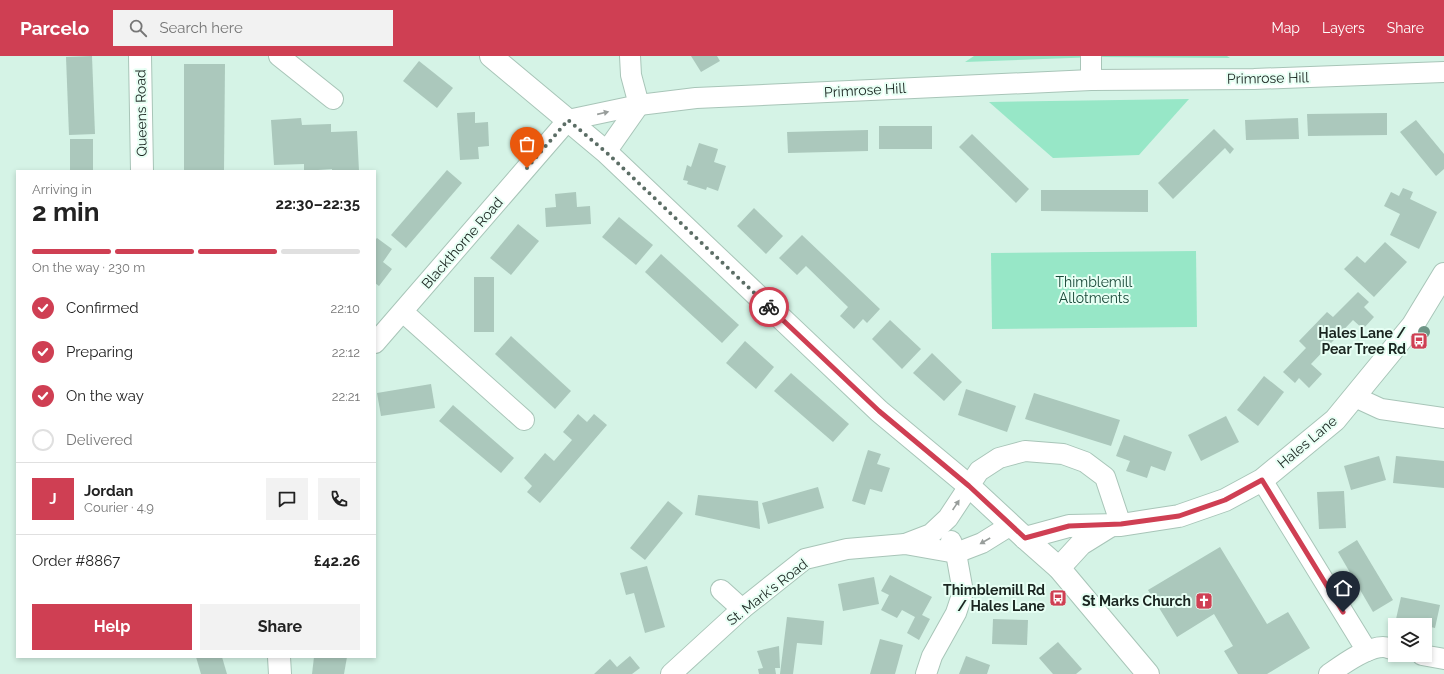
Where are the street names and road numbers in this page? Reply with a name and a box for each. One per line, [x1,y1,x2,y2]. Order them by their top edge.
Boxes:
street label: Queens Road [132,69,150,157]
street label: Primrose Hill [1227,69,1309,87]
street label: Primrose Hill [824,80,907,100]
street label: Blackthorne Road [418,194,506,292]
street label: Hales Lane [1274,413,1340,471]
street label: St. Mark's Road [723,556,811,628]

